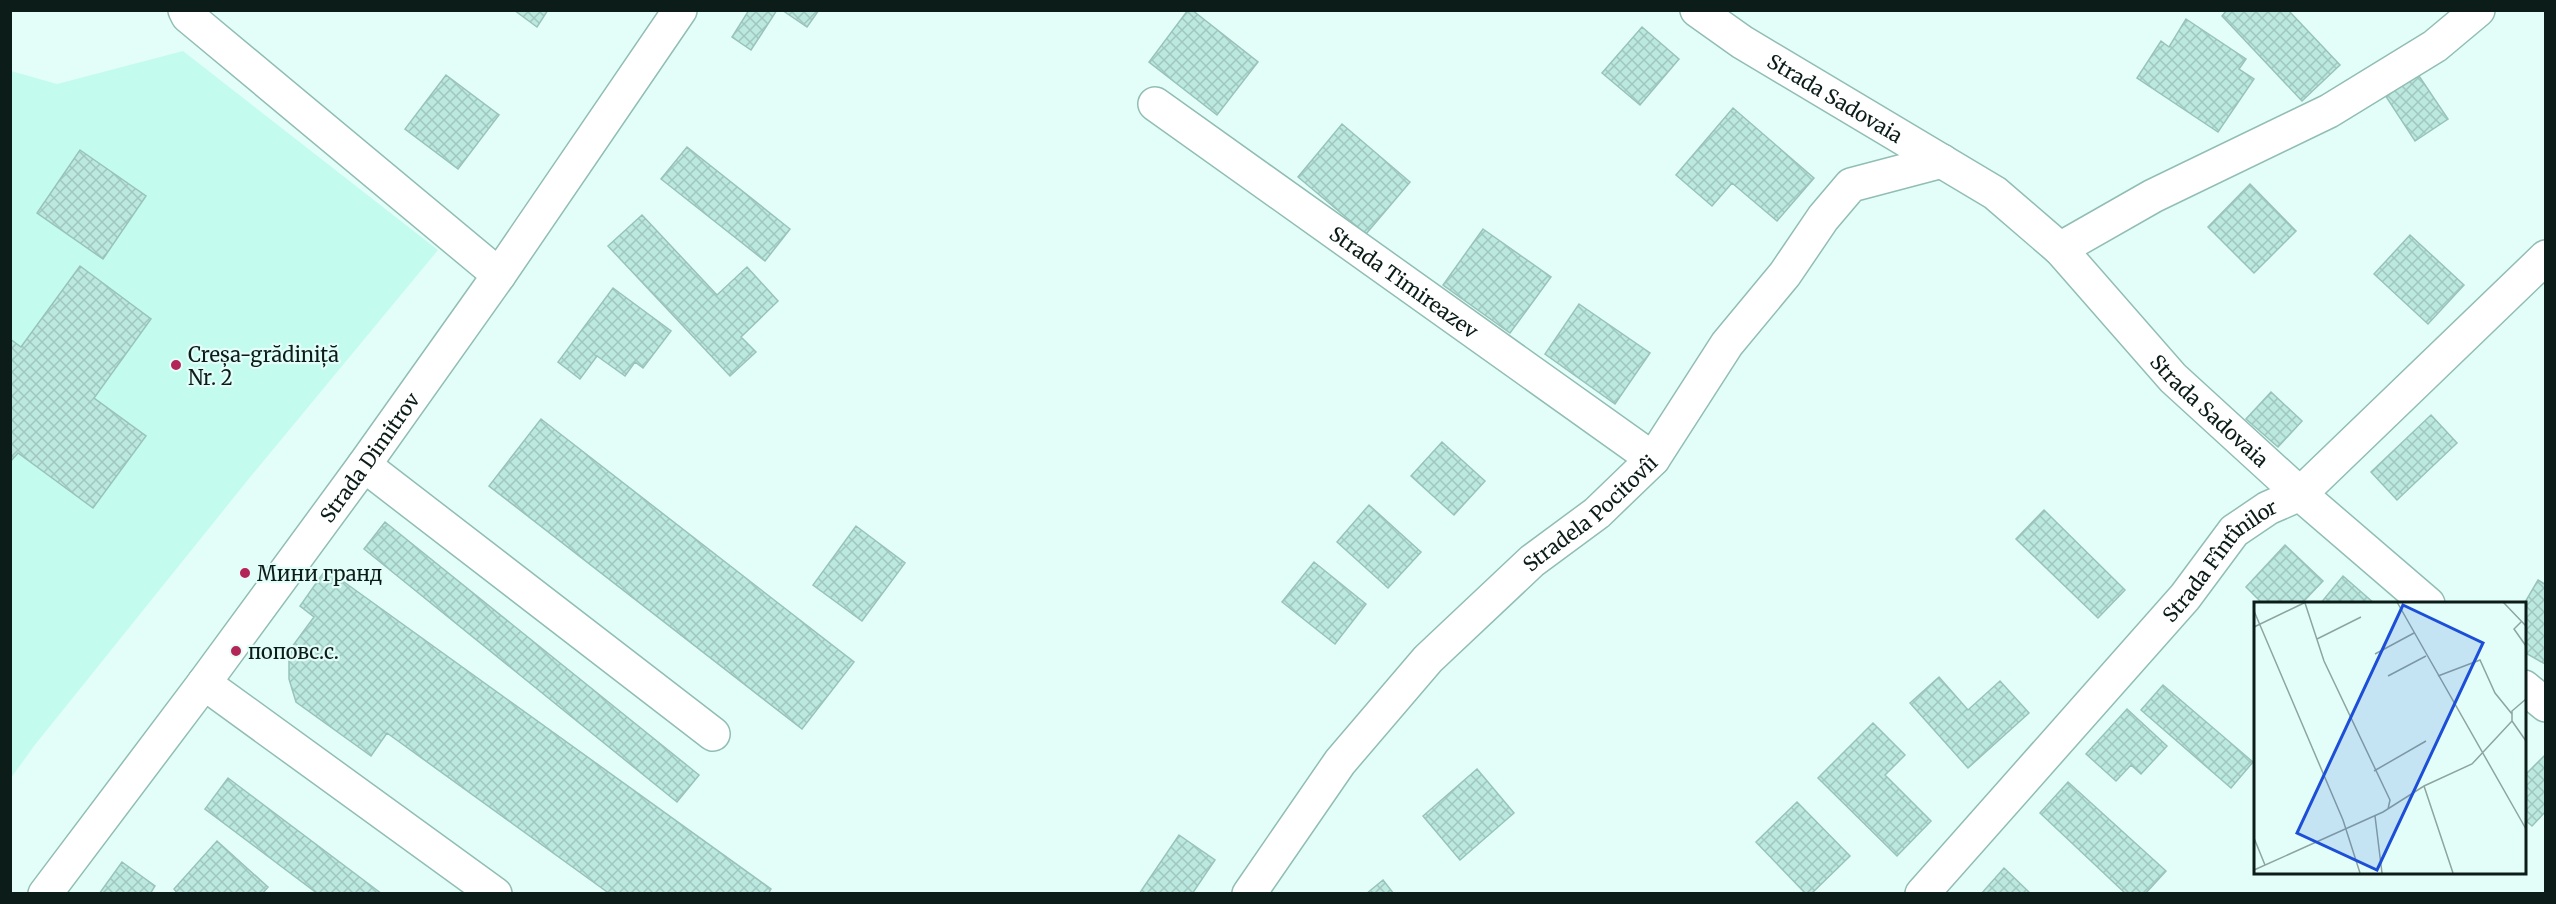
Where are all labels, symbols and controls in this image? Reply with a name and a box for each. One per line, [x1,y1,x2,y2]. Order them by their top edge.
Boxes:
street label: Strada Sadovaia [1763,48,1908,148]
street label: Strada Timireazev [1325,220,1484,343]
place label: Creșa-grădiniță Nr. 2 [188,342,339,390]
street label: Strada Sadovaia [2145,349,2274,472]
marker: Creșa-grădiniță Nr. 2 [169,358,183,372]
street label: Strada Dimitrov [314,387,425,527]
street label: Stradela Pocitovîi [1517,450,1662,576]
street label: Strada Fîntînilor [2157,493,2280,627]
place label: Мини гранд [257,561,383,586]
marker: Мини гранд [238,566,252,580]
inset map [2254,602,2526,874]
place label: поповс.с. [248,639,339,664]
marker: поповс.с. [229,644,243,658]

